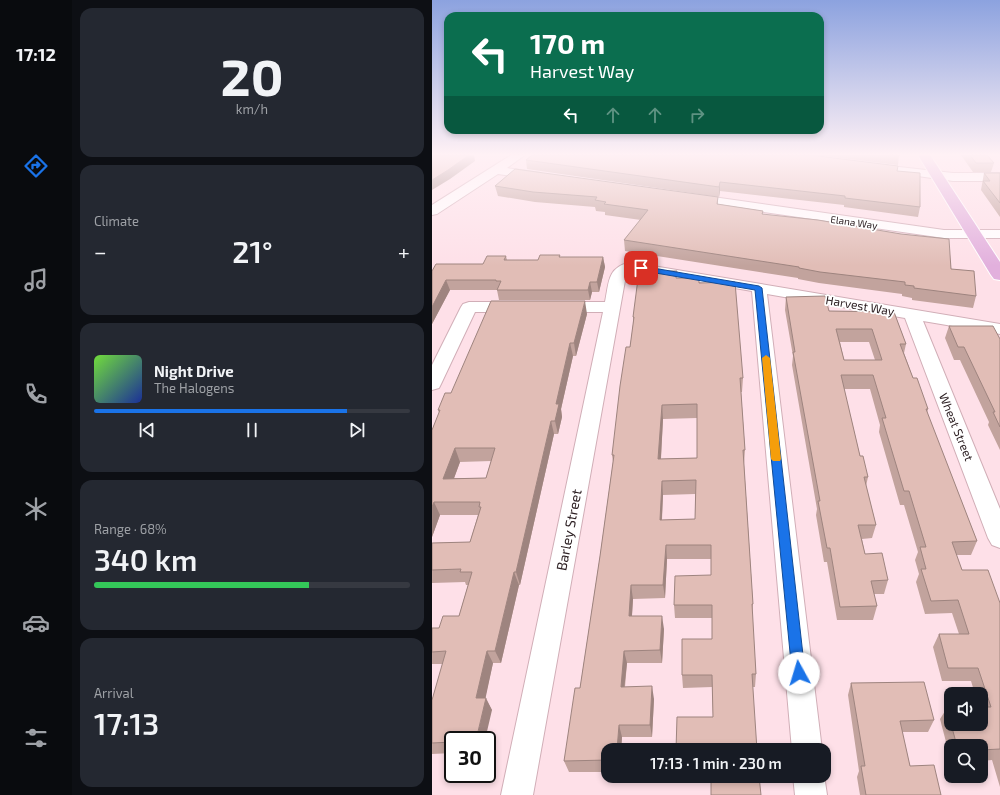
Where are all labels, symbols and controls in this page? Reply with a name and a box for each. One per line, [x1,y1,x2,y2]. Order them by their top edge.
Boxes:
text: 170 m [530,26,605,60]
icon: left [464,28,516,80]
text: 17:12 [16,43,56,65]
text: 20 [220,44,284,106]
text: Harvest Way [530,60,634,82]
text: km/h [236,101,268,117]
icon: left [560,104,582,126]
icon: ahead [602,104,624,126]
icon: ahead [644,104,666,126]
icon: right [686,104,708,126]
icon: directions [22,152,50,180]
text: Climate [94,213,139,229]
street label: Elana Way [830,213,879,231]
text: 21° [232,233,273,269]
text: − [94,238,107,264]
text: + [398,238,410,264]
pin [624,251,658,285]
icon: arrive [630,257,652,279]
icon: music [22,266,50,294]
street label: Harvest Way [825,292,896,318]
text: Night Drive [154,362,234,380]
icon: phone [22,380,50,408]
text: The Halogens [154,380,234,396]
street label: Wheat Street [937,391,977,463]
icon: previous [136,419,158,441]
icon: pause [241,419,263,441]
icon: next [346,419,368,441]
street label: Barley Street [552,488,585,572]
icon: climate [22,495,50,523]
text: Range · 68% [94,521,167,537]
text: 340 km [94,541,197,577]
icon: car [22,609,50,637]
position arrow [778,652,820,694]
text: Arrival [94,685,134,701]
map controls [944,687,988,783]
button: sound [944,687,988,731]
text: 17:13 [94,705,159,741]
icon: filters [22,724,50,752]
speed limit sign: 30 [444,731,496,783]
button: search [944,739,988,783]
text: 17:13 · 1 min · 230 m [650,754,782,772]

